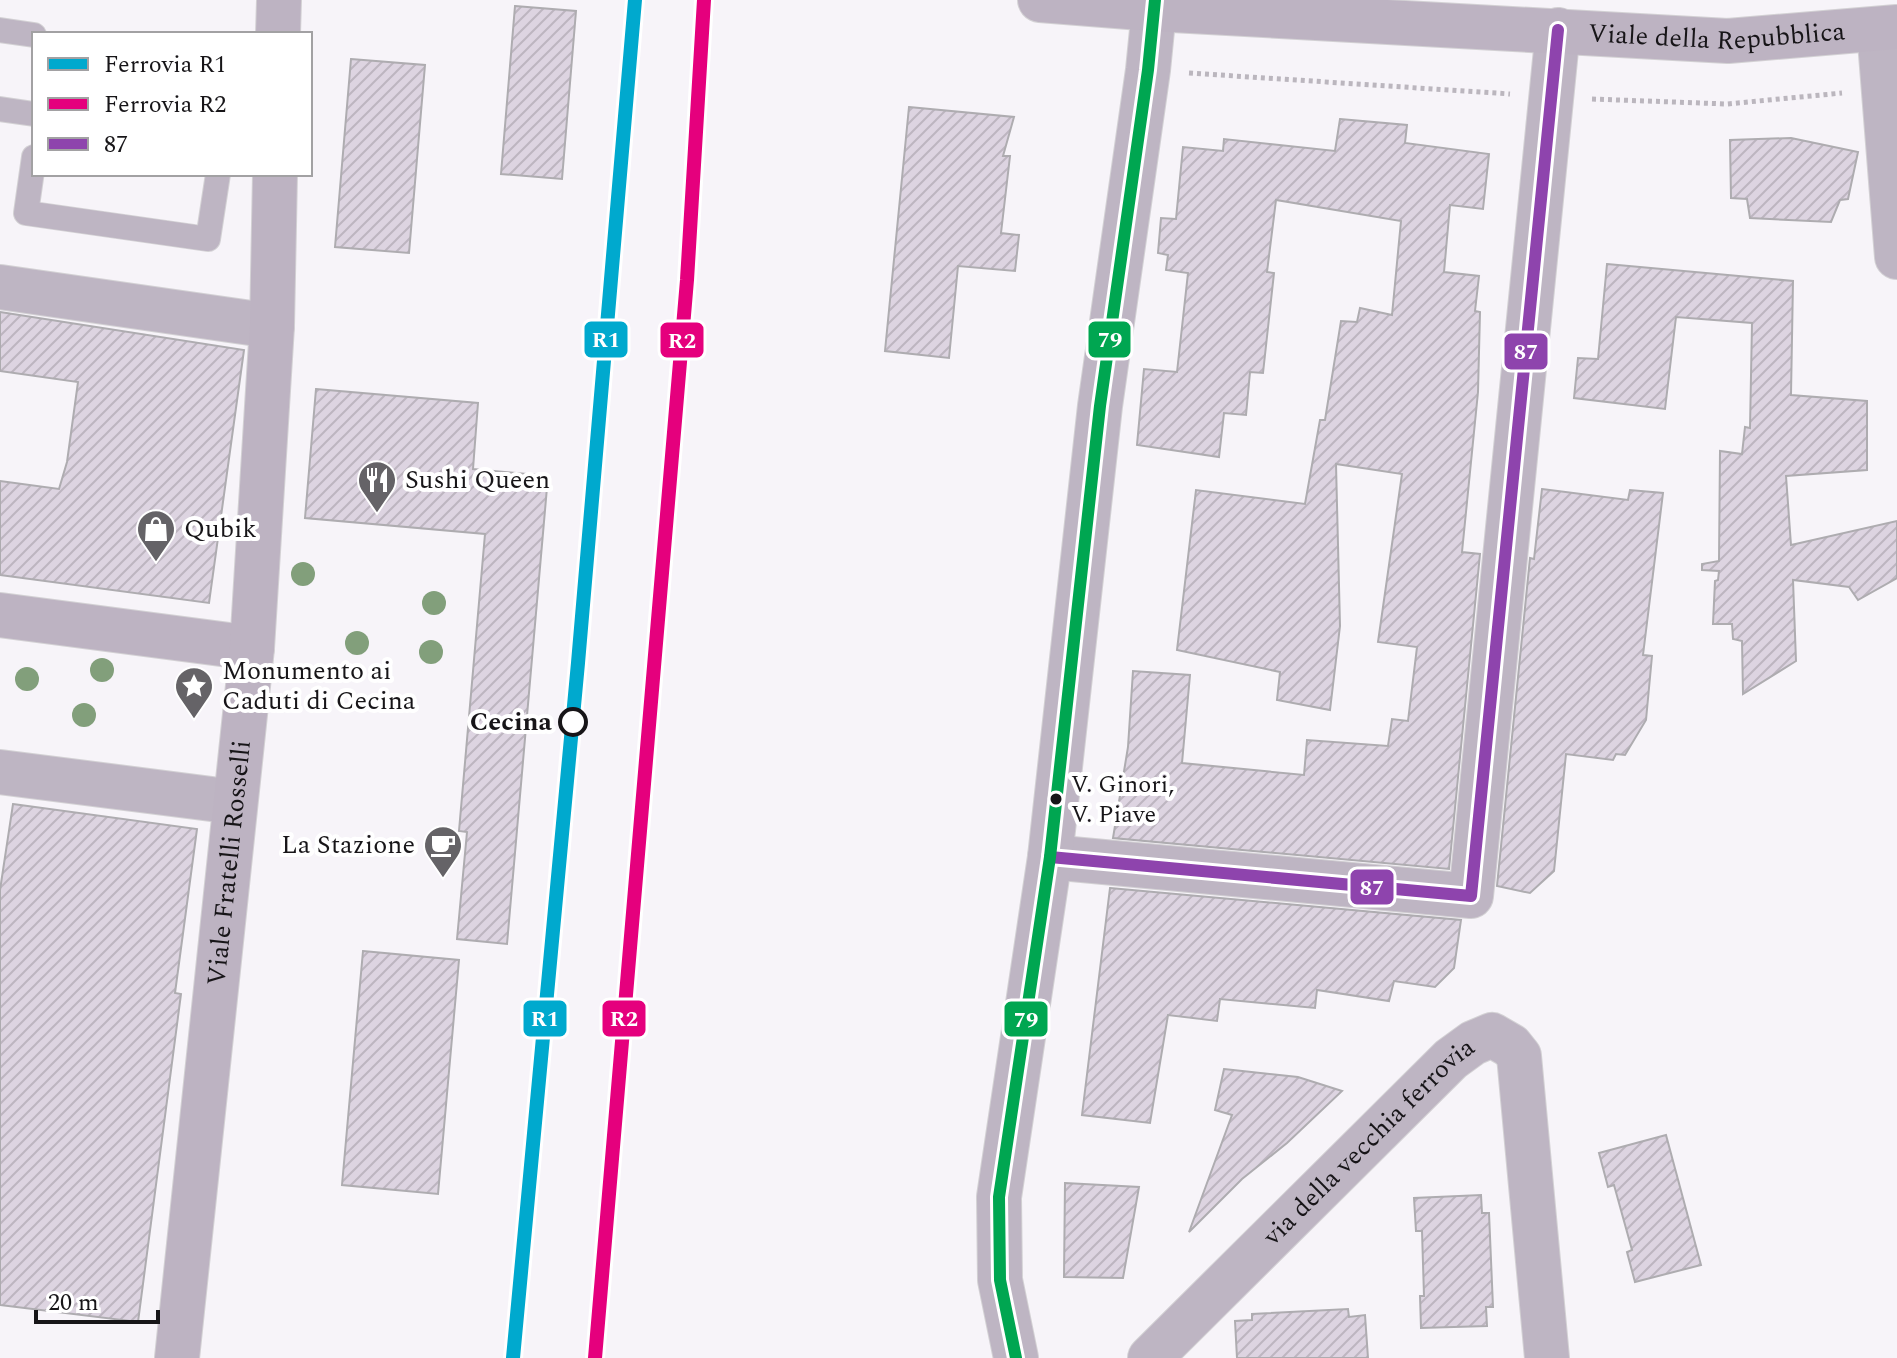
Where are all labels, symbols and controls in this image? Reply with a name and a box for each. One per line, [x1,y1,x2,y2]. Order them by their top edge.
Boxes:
street label: Viale della Repubblica [1587,11,1847,61]
legend [32,32,312,176]
text: Ferrovia R1 [104,47,226,83]
text: Ferrovia R2 [104,87,226,123]
text: 87 [104,127,128,163]
line badge: R1 [583,320,629,359]
line badge: 79 [1087,320,1132,359]
line badge: R2 [659,321,705,359]
text: R1 [592,324,620,357]
text: 79 [1098,324,1122,357]
text: R2 [668,325,696,358]
line badge: 87 [1503,332,1549,371]
text: 87 [1514,336,1538,369]
restaurant icon: Sushi Queen [356,459,398,514]
place label: Sushi Queen [405,460,550,500]
shop icon: Qubik [135,508,177,563]
place label: Qubik [184,509,257,549]
place label: Monumento ai Caduti di Cecina [222,651,416,721]
place icon: Monumento ai Caduti di Cecina [173,665,215,720]
place label: Cecina [470,702,553,742]
marker: Cecina [559,708,587,736]
street label: Viale Fratelli Rosselli [196,738,262,987]
place label: V. Ginori, V. Piave [1071,767,1174,833]
marker: V. Ginori, V. Piave [1048,791,1064,807]
cafe icon: La Stazione [422,824,464,879]
place label: La Stazione [281,825,415,865]
line badge: 87 [1349,868,1395,906]
text: 87 [1360,872,1384,905]
line badge: R1 [522,999,568,1038]
line badge: R2 [601,999,647,1038]
line badge: 79 [1003,1000,1049,1038]
text: R1 [531,1003,559,1036]
text: R2 [610,1003,638,1036]
text: 79 [1014,1004,1038,1037]
street label: via della vecchia ferrovia [1253,1028,1484,1256]
scale bar [36,1274,158,1324]
text: 20 m [48,1285,99,1321]

